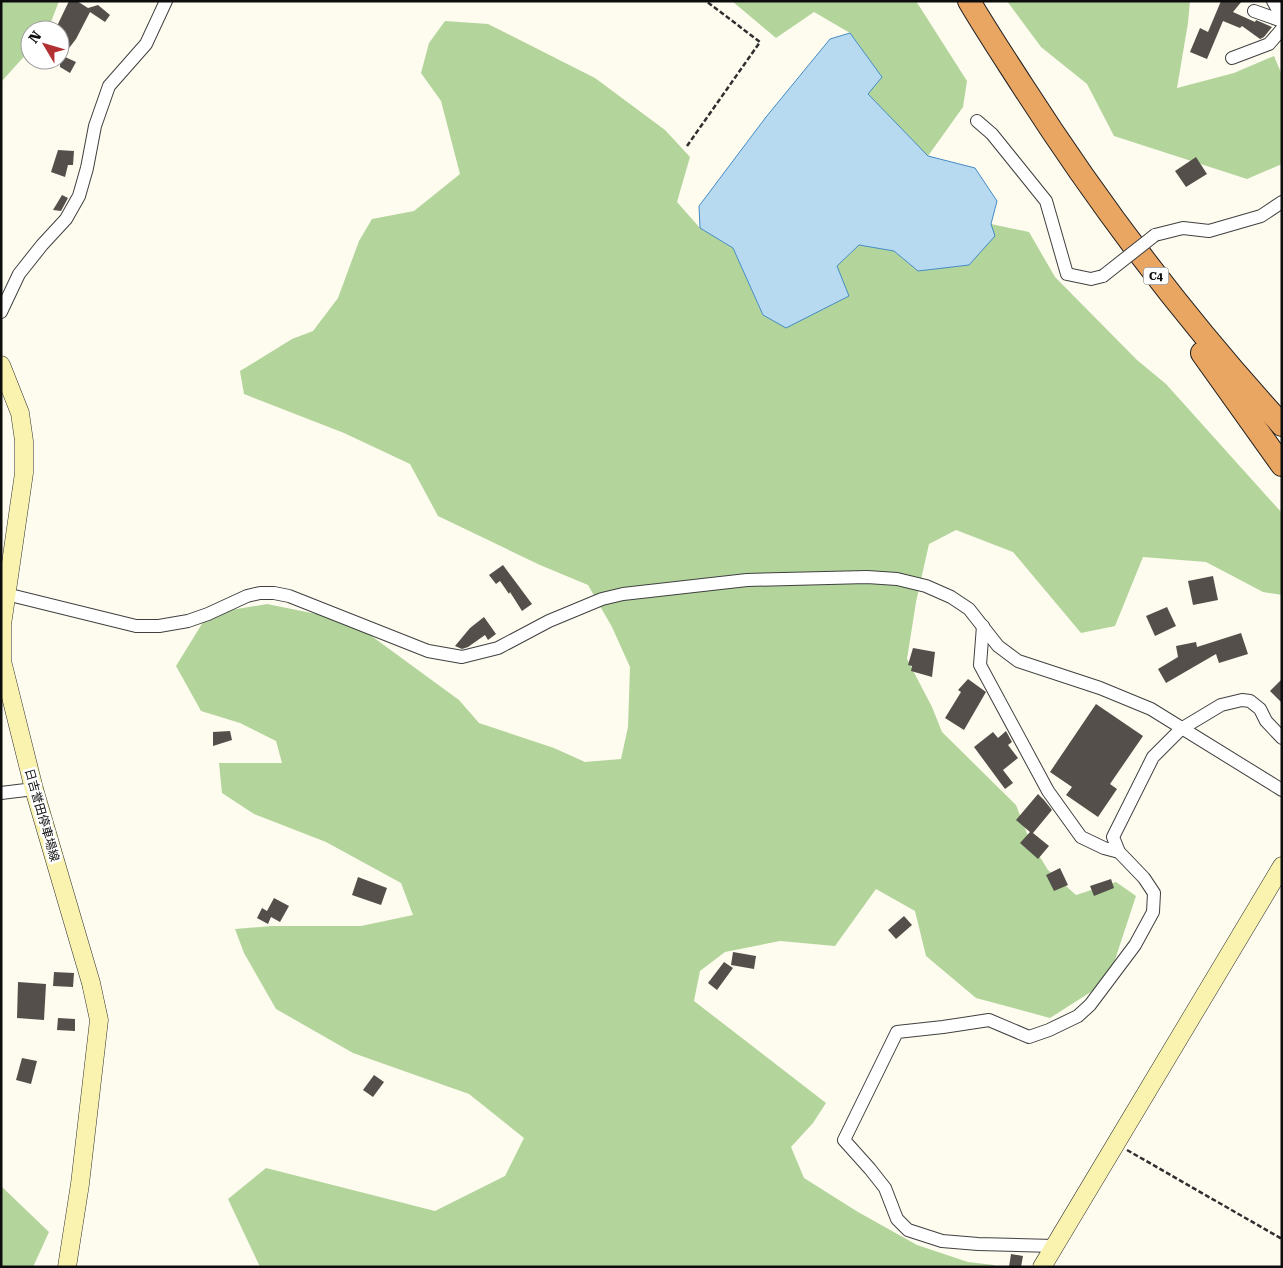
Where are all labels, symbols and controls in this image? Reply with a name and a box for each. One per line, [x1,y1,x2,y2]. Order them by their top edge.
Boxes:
north arrow [20,20,70,70]
text: N [25,28,45,46]
road number: C4 [1144,268,1168,284]
street label: 日吉誉田停車場線 [22,767,62,863]

